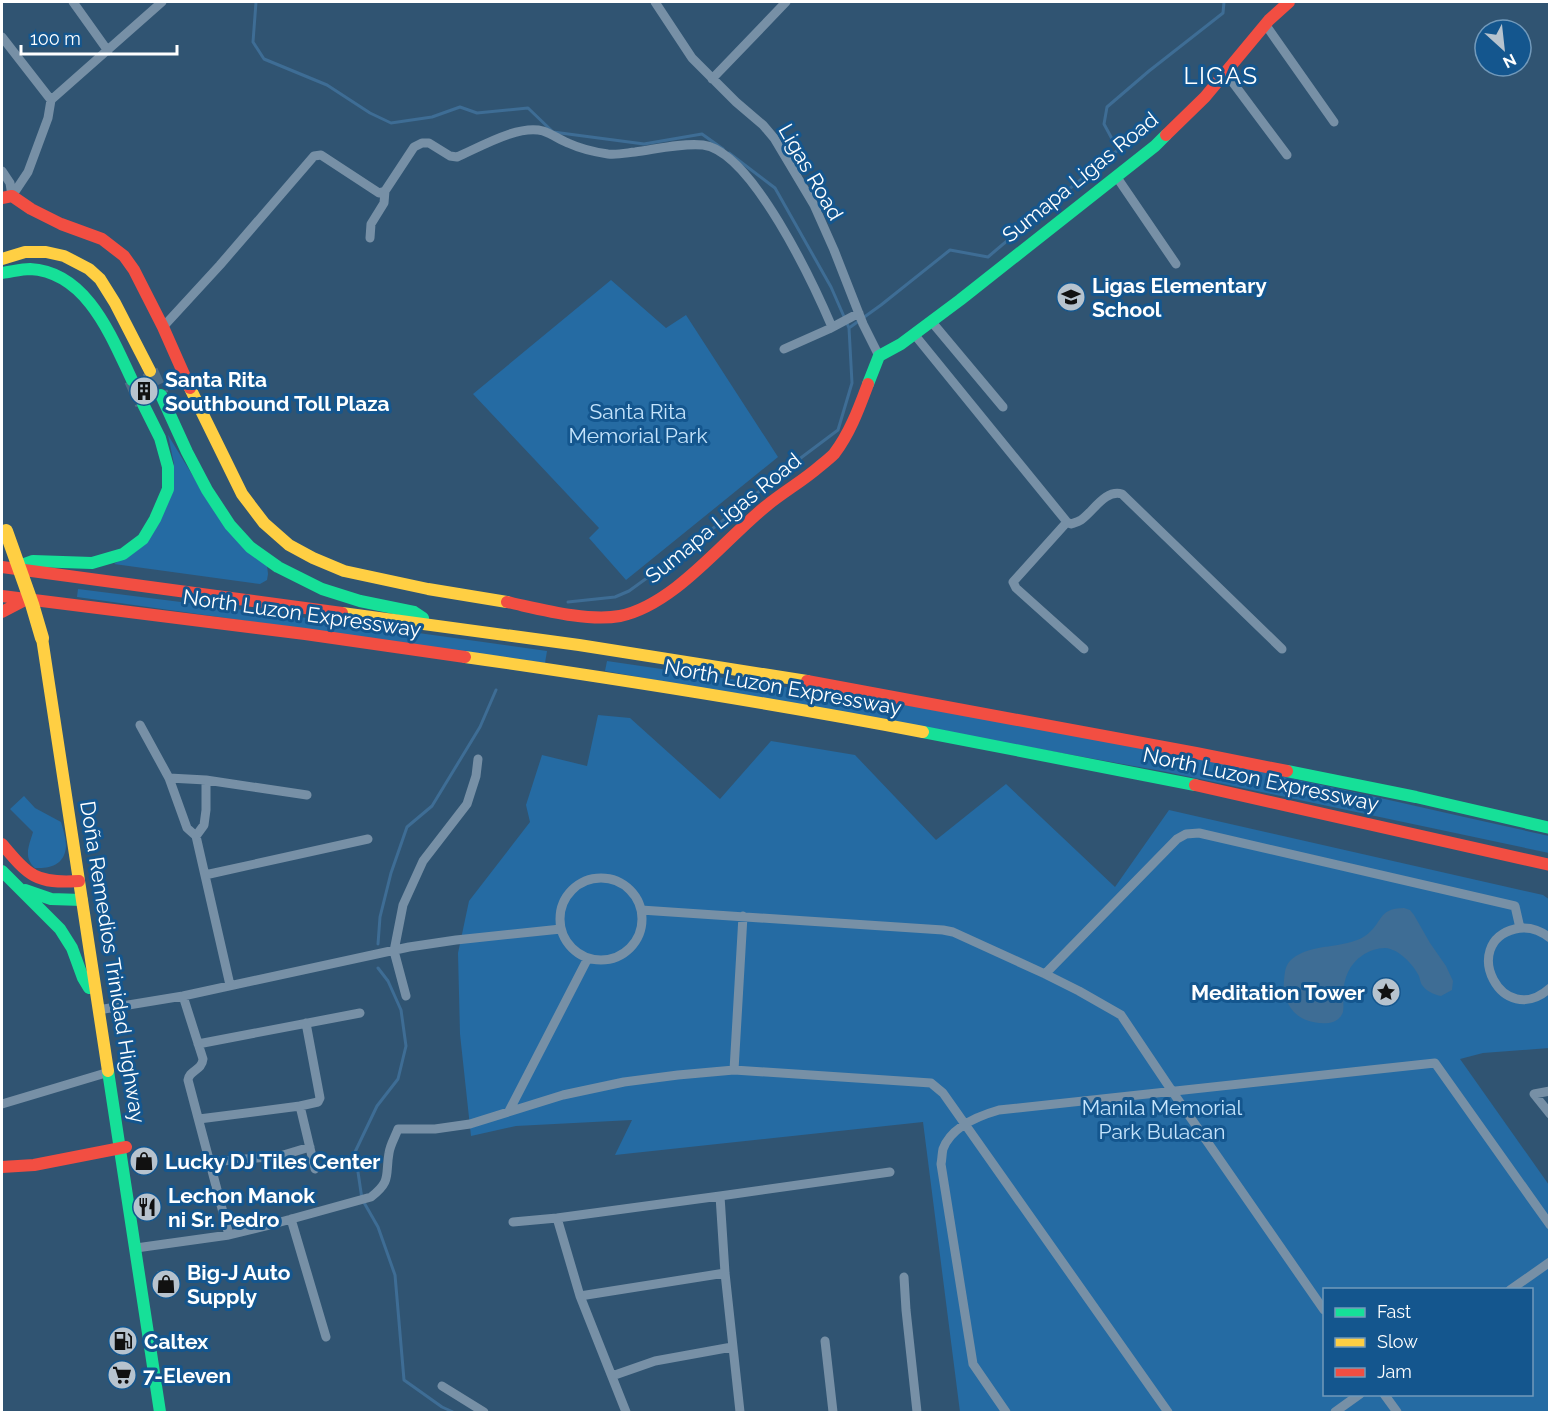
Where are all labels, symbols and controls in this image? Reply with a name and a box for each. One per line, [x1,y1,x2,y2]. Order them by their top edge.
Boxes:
scale bar [21,18,177,56]
north arrow [1473,18,1533,78]
text: 100 m [30,28,81,49]
text: N [1500,50,1519,72]
district label: LIGAS [1183,61,1259,90]
street label: Sumapa Ligas Road [997,107,1163,247]
street label: Ligas Road [773,119,849,225]
place label: Ligas Elementary School [1092,273,1267,322]
school or university icon: Ligas Elementary School [1055,281,1087,313]
place label: Santa Rita Southbound Toll Plaza [165,367,390,416]
building icon: Santa Rita Southbound Toll Plaza [128,375,160,407]
park label: Santa Rita Memorial Park [568,399,708,448]
street label: Sumapa Ligas Road [640,448,806,588]
street label: North Luzon Expressway [181,584,423,642]
street label: North Luzon Expressway [662,654,904,720]
street label: North Luzon Expressway [1141,742,1381,816]
street label: Doña Remedios Trinidad Highway [75,799,151,1125]
place icon: Meditation Tower [1370,976,1402,1008]
place label: Meditation Tower [1191,980,1365,1005]
park label: Manila Memorial Park Bulacan [1082,1095,1243,1144]
shop icon: Lucky DJ Tiles Center [128,1145,160,1177]
place label: Lucky DJ Tiles Center [165,1149,380,1174]
place label: Lechon Manok ni Sr. Pedro [168,1183,315,1232]
restaurant icon: Lechon Manok ni Sr. Pedro [131,1191,163,1223]
place label: Big-J Auto Supply [187,1260,291,1309]
shop icon: Big-J Auto Supply [150,1268,182,1300]
legend [1323,1288,1533,1396]
text: Fast [1377,1301,1411,1322]
fuel station icon: Caltex [107,1325,139,1357]
place label: Caltex [144,1329,209,1354]
text: Slow [1377,1331,1418,1352]
supermarket icon: 7-Eleven [106,1359,138,1391]
text: Jam [1377,1361,1412,1382]
place label: 7-Eleven [143,1363,231,1388]

